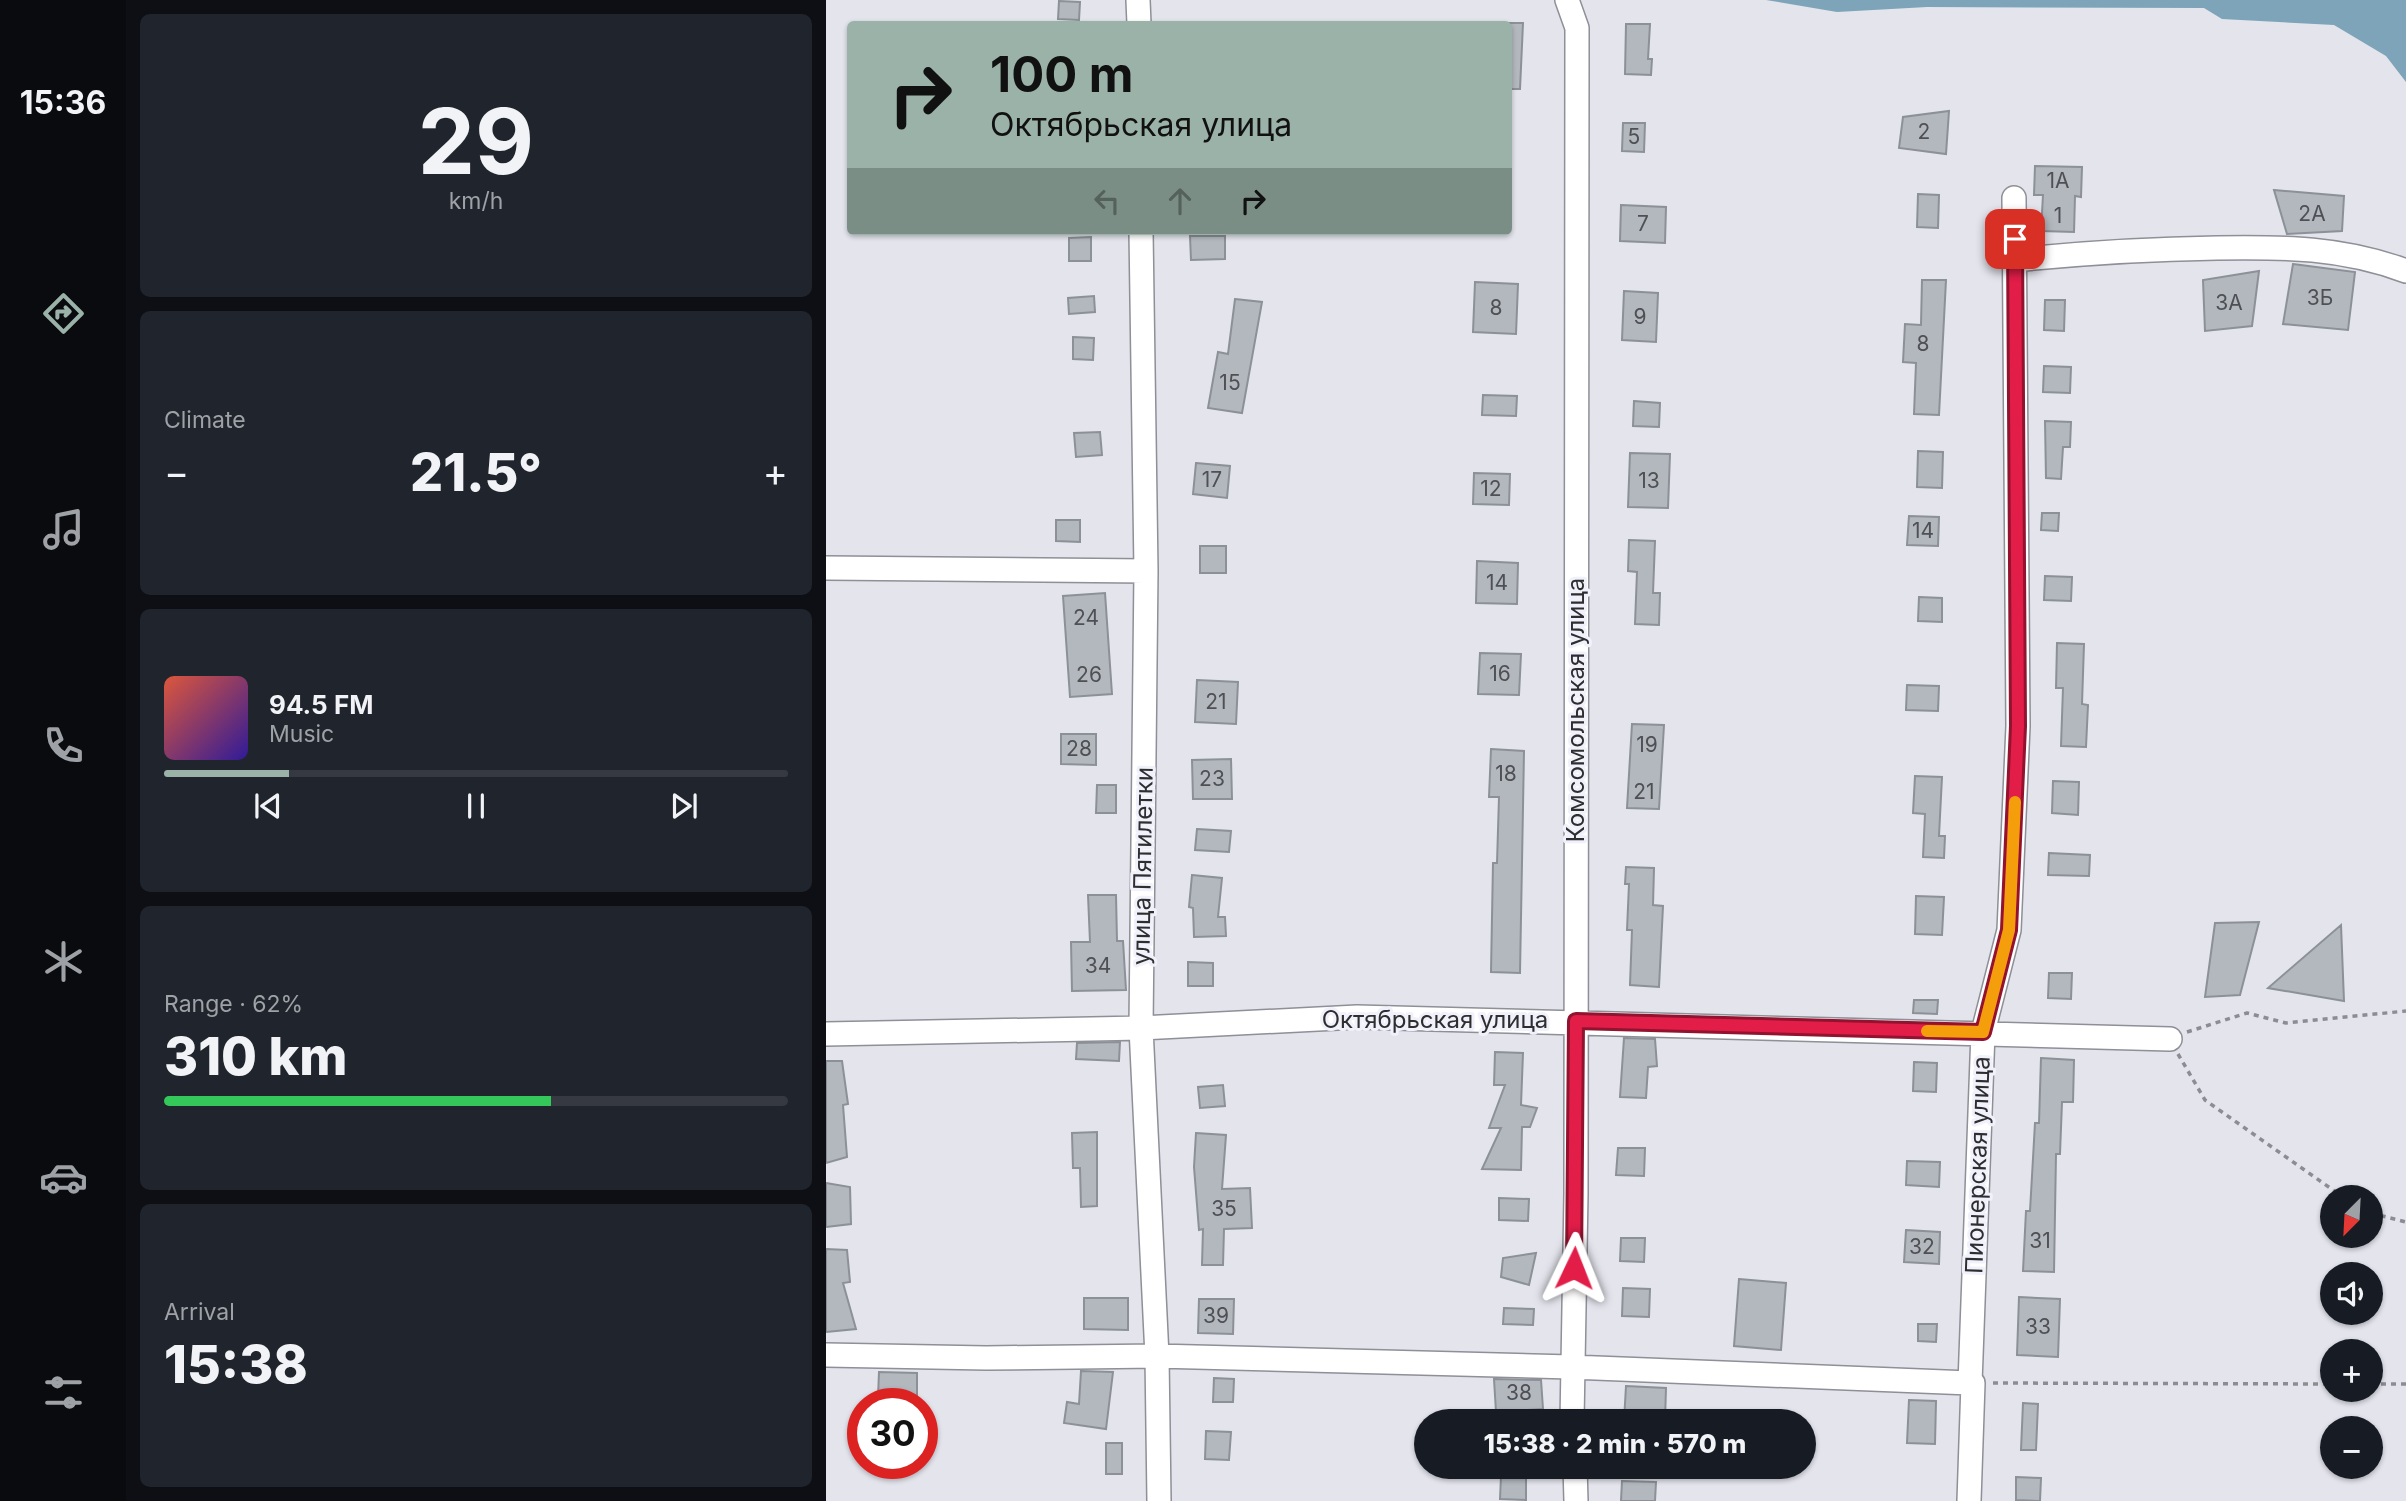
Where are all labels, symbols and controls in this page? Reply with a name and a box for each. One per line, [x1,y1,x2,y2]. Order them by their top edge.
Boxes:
text: 100 m [990,45,1134,104]
icon: right [875,49,966,140]
text: 15:36 [20,83,106,122]
text: 29 [418,86,534,196]
text: Октябрьская улица [990,105,1292,144]
house number: 2 [1918,119,1930,144]
house number: 5 [1628,124,1640,149]
house number: 1А [2046,168,2070,193]
icon: left [1088,182,1126,220]
icon: ahead [1161,182,1199,220]
icon: right [1234,182,1272,220]
text: km/h [449,187,503,215]
house number: 2А [2298,201,2326,226]
house number: 1 [2054,203,2062,228]
pin [1985,209,2045,269]
house number: 7 [1637,211,1649,236]
icon: arrive [1996,220,2034,258]
house number: 3Б [2307,285,2333,310]
icon: directions [39,289,88,338]
house number: 3А [2215,290,2243,315]
house number: 8 [1490,295,1503,320]
house number: 9 [1633,304,1647,329]
house number: 8 [1917,331,1930,356]
house number: 15 [1219,370,1241,395]
text: Climate [164,406,246,434]
text: 21.5° [410,441,542,504]
text: − [164,449,189,495]
text: + [763,449,788,495]
house number: 17 [1202,467,1222,492]
house number: 13 [1638,468,1660,493]
house number: 12 [1480,476,1502,501]
icon: music [39,505,88,554]
house number: 14 [1912,518,1934,543]
house number: 14 [1486,570,1508,595]
street label: Комсомольская улица [1561,578,1590,842]
house number: 24 [1073,605,1099,630]
house number: 16 [1489,661,1511,686]
house number: 26 [1076,662,1102,687]
text: 94.5 FM [269,689,373,720]
house number: 21 [1205,689,1227,714]
text: Music [269,720,334,748]
icon: phone [39,721,88,770]
house number: 19 [1636,732,1658,757]
house number: 28 [1066,736,1092,761]
house number: 18 [1495,761,1517,786]
house number: 23 [1199,766,1225,791]
street label: улица Пятилетки [1126,767,1159,965]
house number: 21 [1633,779,1655,804]
icon: previous [249,787,287,825]
icon: pause [457,787,495,825]
icon: next [665,787,703,825]
icon: climate [39,937,88,986]
house number: 34 [1085,953,1111,978]
text: Range · 62% [164,990,303,1018]
street label: Октябрьская улица [1322,1005,1548,1034]
text: 310 km [164,1025,348,1088]
street label: Пионерская улица [1959,1056,1996,1274]
icon: car [39,1153,88,1202]
north arrow [2320,1185,2384,1248]
map controls [2320,1185,2383,1479]
house number: 35 [1211,1196,1237,1221]
house number: 31 [2029,1228,2051,1253]
position arrow [1537,1231,1611,1305]
house number: 32 [1909,1234,1935,1259]
button: sound [2320,1262,2383,1325]
text: Arrival [164,1298,235,1326]
house number: 39 [1203,1303,1229,1328]
house number: 33 [2025,1314,2051,1339]
text: 15:38 [164,1333,308,1396]
button: + [2320,1339,2383,1402]
icon: filters [39,1368,88,1417]
house number: 38 [1506,1380,1532,1405]
speed limit sign: 30 [847,1388,938,1479]
button: − [2320,1416,2383,1479]
text: 15:38 · 2 min · 570 m [1484,1428,1746,1459]

